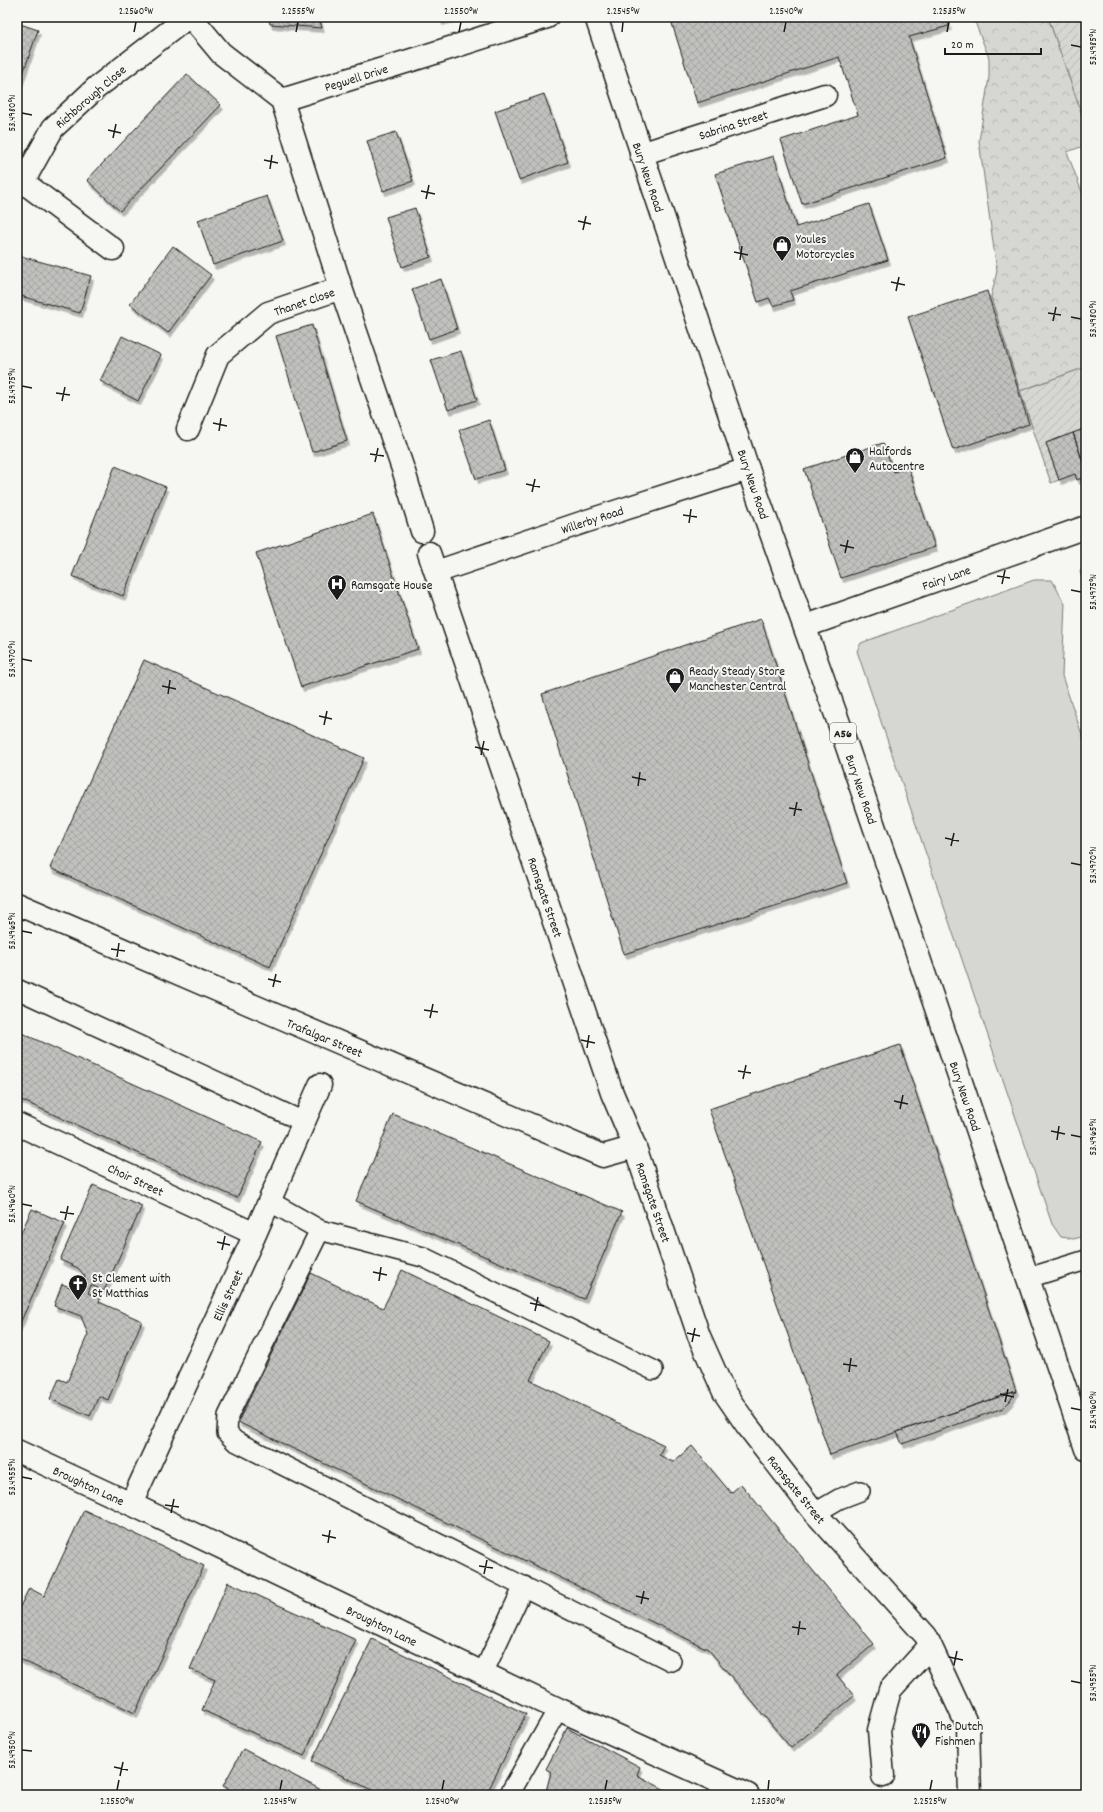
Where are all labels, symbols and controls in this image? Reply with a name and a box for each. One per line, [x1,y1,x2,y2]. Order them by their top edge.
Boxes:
text: 2.2560°W [119,5,153,19]
text: 2.2555°W [281,5,315,19]
text: 2.2550°W [444,5,478,19]
text: 2.2545°W [607,5,640,19]
text: 2.2540°W [769,5,803,19]
text: 2.2535°W [932,5,966,19]
text: 53.4985°N [1087,29,1101,65]
scale bar [945,30,1041,56]
text: 20 m [951,37,974,54]
street label: Richborough Close [52,61,132,134]
street label: Pegwell Drive [323,61,391,98]
text: 53.4980°N [6,94,20,132]
street label: Sabrina Street [697,106,771,146]
street label: Bury New Road [626,140,667,215]
place label: Youles Motorcycles [796,231,855,265]
shop icon: Youles Motorcycles [771,234,793,262]
street label: Thanet Close [272,284,338,323]
text: 53.4980°N [1087,300,1101,338]
text: 53.4975°N [6,368,20,404]
place label: Halfords Autocentre [869,443,925,477]
shop icon: Halfords Autocentre [844,446,866,474]
street label: Bury New Road [731,447,772,522]
street label: Willerby Road [559,502,627,540]
street label: Fairy Lane [920,562,974,597]
hospital icon: Ramsgate House [326,573,348,601]
text: 53.4975°N [1087,574,1101,610]
place label: Ramsgate House [351,577,433,596]
text: 53.4970°N [6,640,20,677]
place label: Ready Steady Store Manchester Central [689,663,786,697]
shop icon: Ready Steady Store Manchester Central [664,666,686,694]
road number: A56 [830,723,856,743]
street label: Bury New Road [839,752,880,827]
text: 53.4970°N [1087,846,1101,883]
street label: Ramsgate Street [521,855,566,941]
text: 53.4965°N [6,912,20,950]
street label: Trafalgar Street [283,1015,365,1064]
street label: Bury New Road [943,1059,984,1134]
text: 53.4965°N [1087,1118,1101,1156]
street label: Choir Street [104,1160,166,1203]
street label: Ramsgate Street [629,1160,674,1246]
text: 53.4960°N [6,1185,20,1223]
street label: Ellis Street [209,1267,249,1325]
place label: St Clement with St Matthias [92,1270,171,1304]
church icon: St Clement with St Matthias [67,1273,89,1301]
text: 53.4960°N [1087,1391,1101,1429]
street label: Ramsgate Street [761,1452,829,1529]
text: 53.4955°N [6,1459,20,1495]
street label: Broughton Lane [49,1462,127,1512]
street label: Broughton Lane [342,1602,420,1653]
text: 53.4955°N [1087,1665,1101,1701]
place label: The Dutch Fishmen [935,1718,983,1752]
restaurant icon: The Dutch Fishmen [910,1721,932,1749]
text: 53.4950°N [6,1731,20,1769]
text: 2.2550°W [100,1795,134,1809]
text: 2.2545°W [264,1795,297,1809]
text: 2.2540°W [425,1795,459,1809]
text: 2.2535°W [588,1795,622,1809]
text: 2.2530°W [751,1795,785,1809]
text: 2.2525°W [914,1795,947,1809]

